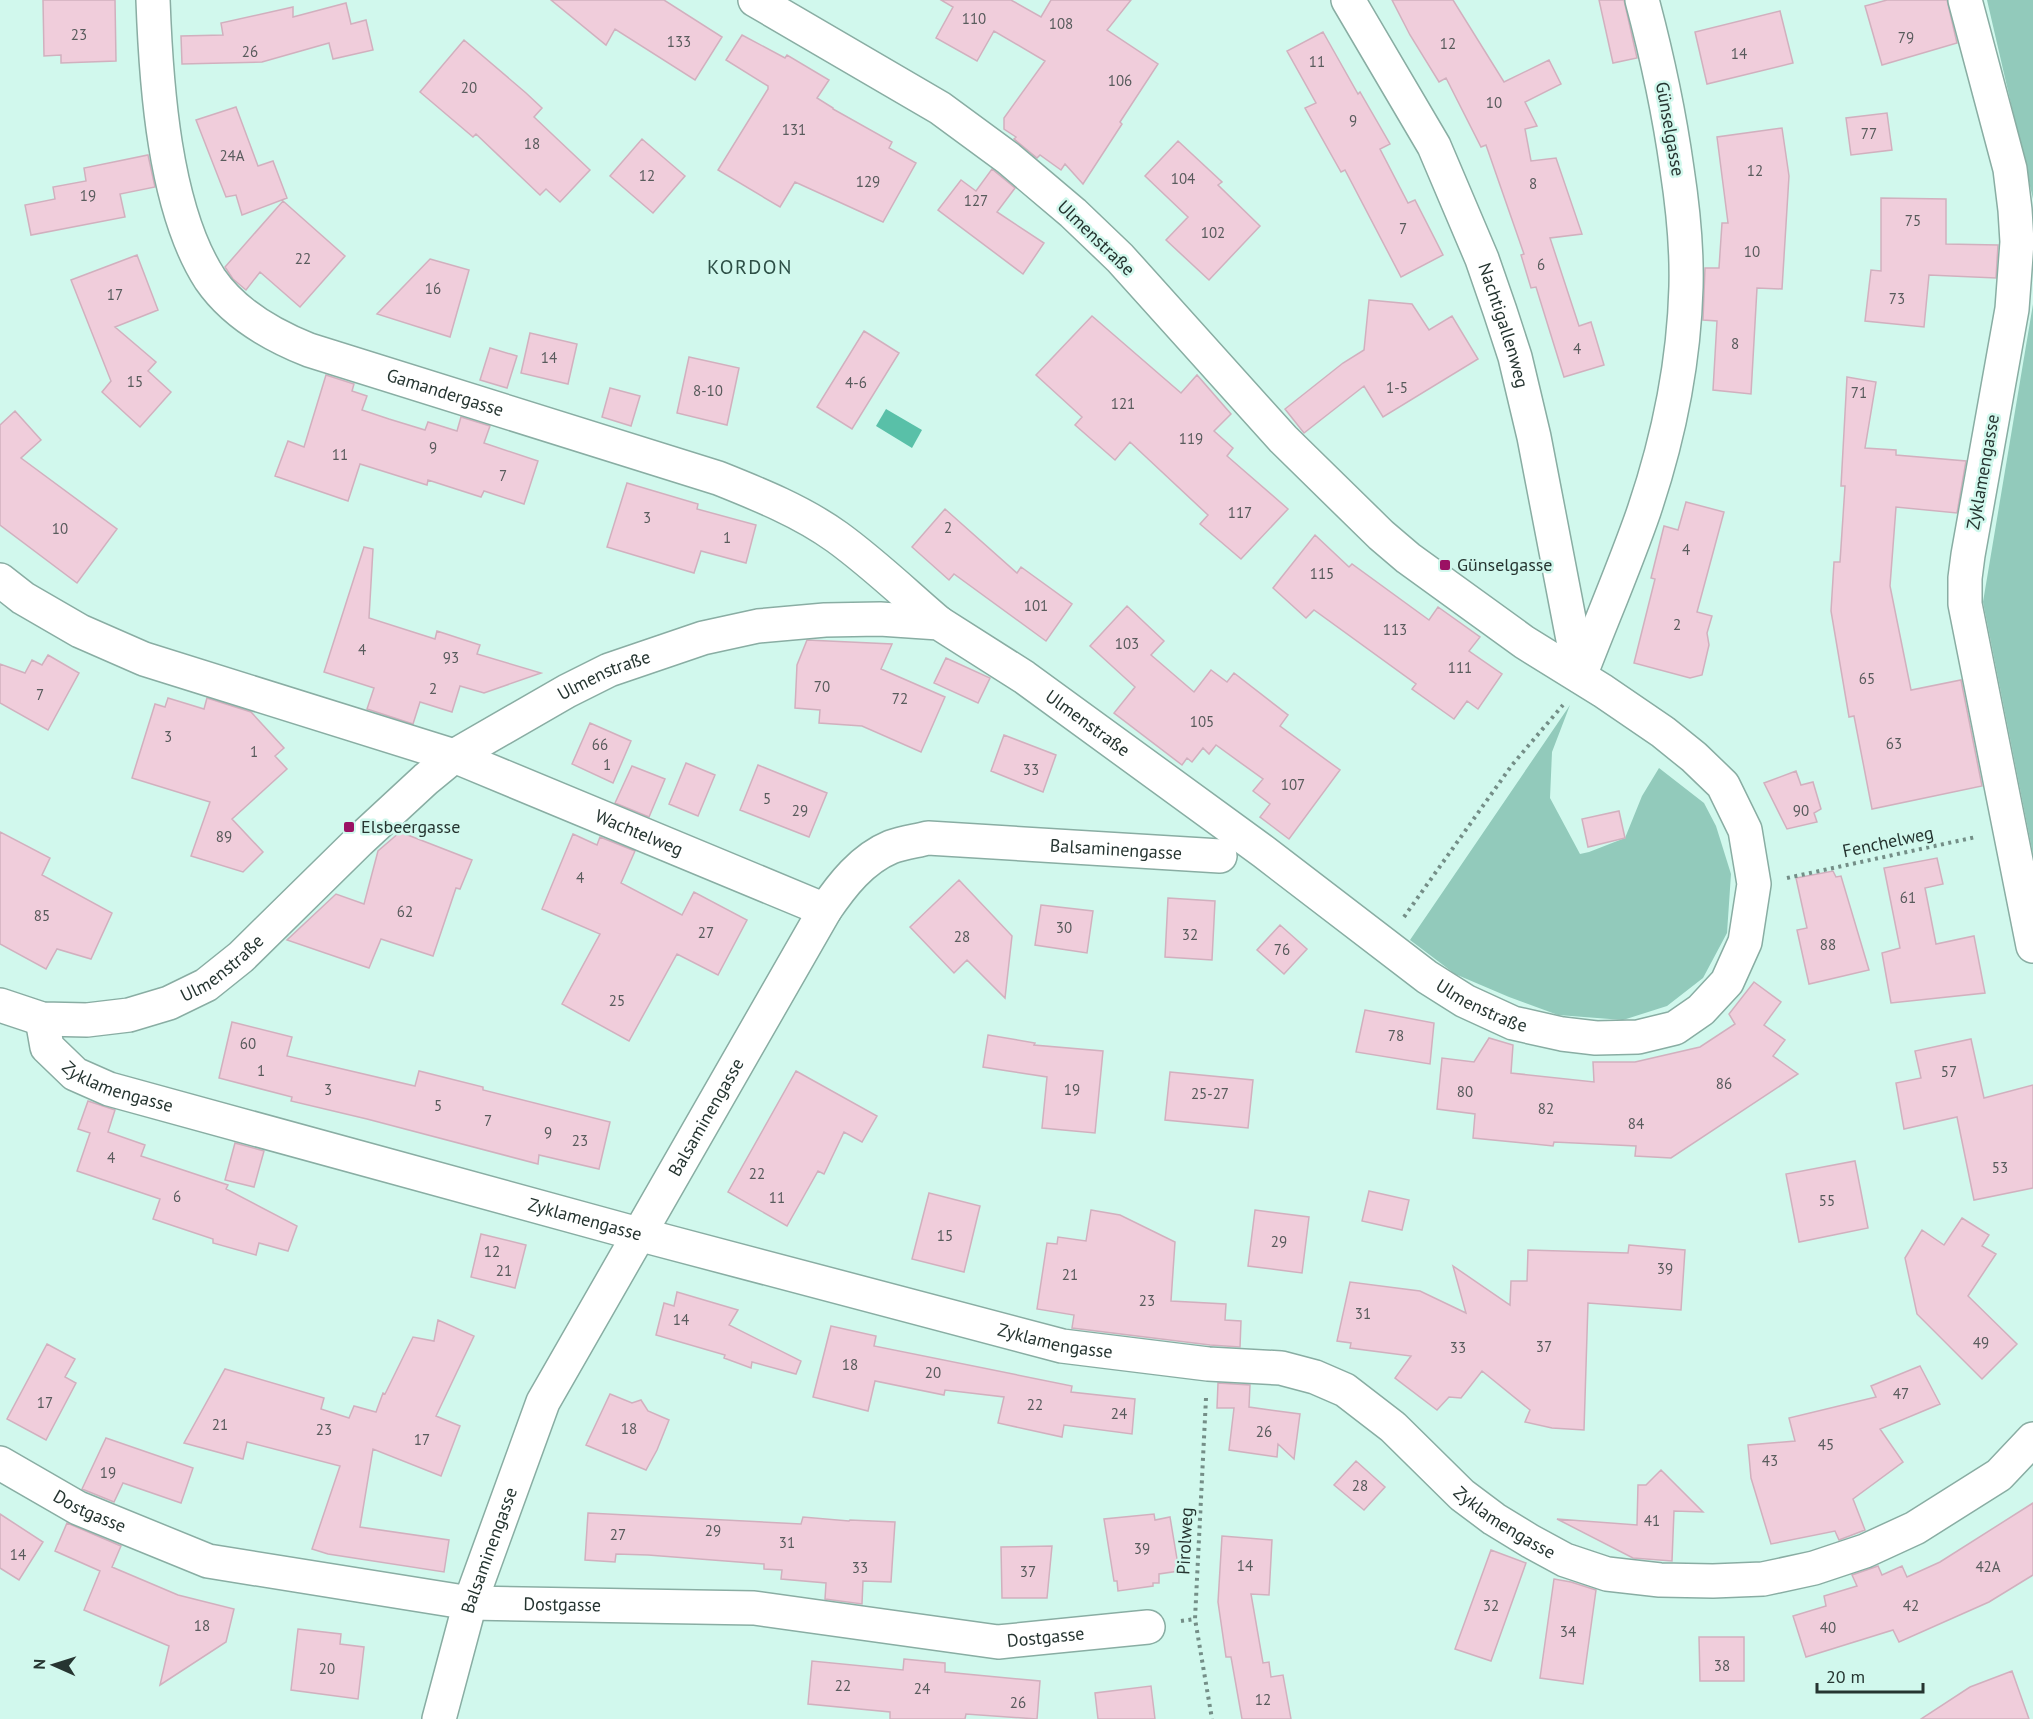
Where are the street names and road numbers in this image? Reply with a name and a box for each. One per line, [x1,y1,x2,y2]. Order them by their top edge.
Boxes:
street label: Günselgasse [1651,80,1690,178]
street label: Ulmenstraße [1053,195,1140,280]
street label: Nachtigallenweg [1473,260,1534,390]
street label: Gamandergasse [384,363,507,421]
street label: Zyklamengasse [1961,412,2004,531]
street label: Ulmenstraße [553,645,653,705]
street label: Ulmenstraße [1041,684,1135,761]
street label: Wachtelweg [592,804,687,861]
street label: Fenchelweg [1840,821,1935,862]
street label: Balsaminengasse [1049,834,1183,865]
street label: Ulmenstraße [176,929,268,1007]
street label: Ulmenstraße [1432,974,1529,1037]
street label: Balsaminengasse [663,1054,749,1180]
street label: Zyklamengasse [57,1056,176,1117]
street label: Zyklamengasse [526,1192,645,1246]
street label: Zyklamengasse [995,1318,1114,1363]
street label: Zyklamengasse [1449,1481,1560,1564]
street label: Dostgasse [49,1484,130,1537]
street label: Balsaminengasse [456,1484,522,1616]
street label: Pirolweg [1171,1507,1198,1575]
street label: Dostgasse [523,1592,601,1616]
street label: Dostgasse [1006,1621,1085,1652]

